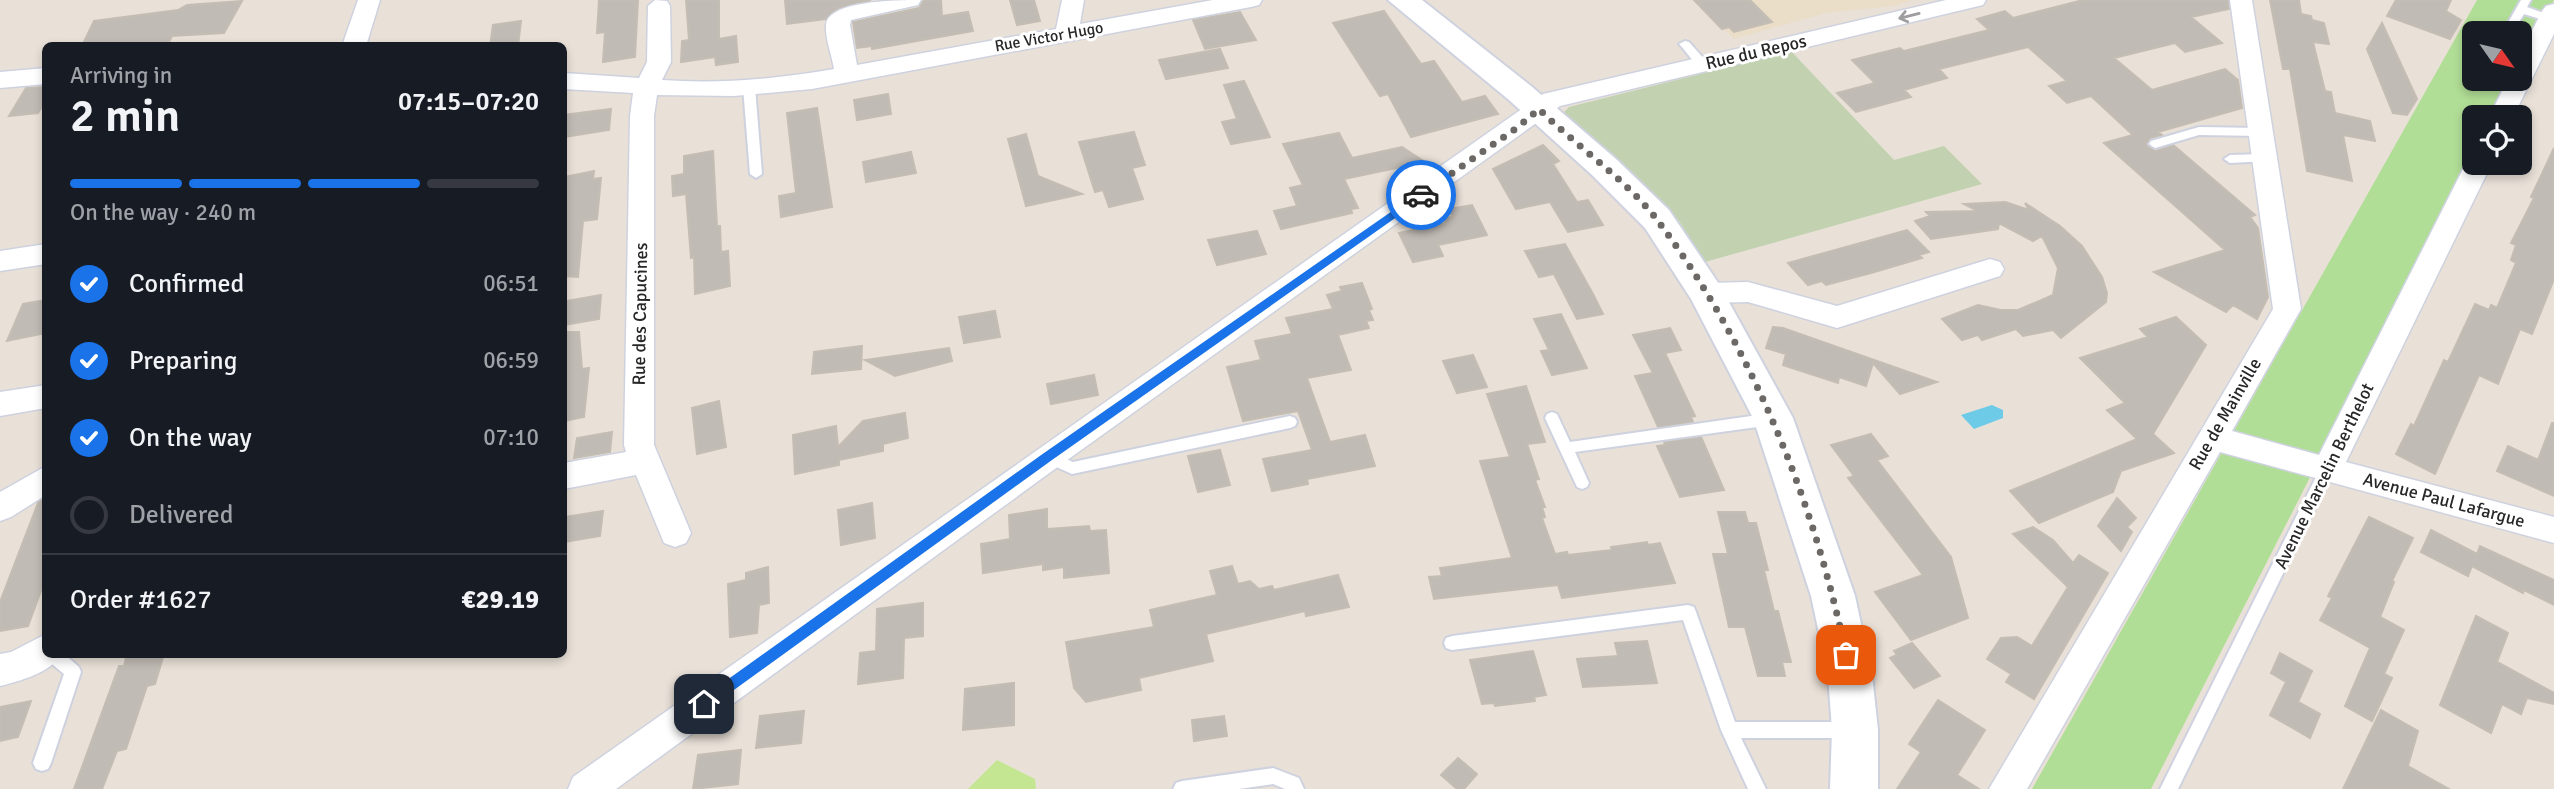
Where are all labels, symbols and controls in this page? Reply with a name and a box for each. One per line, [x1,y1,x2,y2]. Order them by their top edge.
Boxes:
one-way arrow [1898,10,1921,23]
street label: Rue Victor Hugo [993,18,1105,56]
north arrow [2462,21,2532,91]
map controls [2462,21,2532,175]
street label: Rue du Repos [1703,30,1809,74]
text: Arriving in [70,61,172,90]
text: 07:15–07:20 [398,86,539,118]
text: 2 min [70,88,180,144]
button: locate [2462,105,2532,175]
courier [1386,160,1456,230]
icon: car [1402,176,1440,214]
text: On the way · 240 m [70,198,256,227]
street label: Rue des Capucines [628,242,652,386]
icon: check [70,265,108,303]
text: Confirmed [129,268,244,300]
text: 06:51 [483,269,539,298]
icon: check [70,342,108,380]
text: Preparing [129,345,237,377]
text: 06:59 [483,346,539,375]
street label: Rue de Mainville [2184,354,2266,474]
street label: Avenue Marcelin Berthelot [2269,379,2379,573]
icon: check [70,419,108,457]
text: On the way [129,422,252,454]
text: 07:10 [483,423,539,452]
street label: Avenue Paul Lafargue [2361,468,2527,532]
text: Delivered [129,499,234,531]
text: Order #1627 [70,584,211,616]
text: €29.19 [461,584,539,616]
pin [1816,625,1876,685]
icon: bag [1827,636,1865,674]
pin [674,674,734,734]
icon: home [685,685,723,723]

